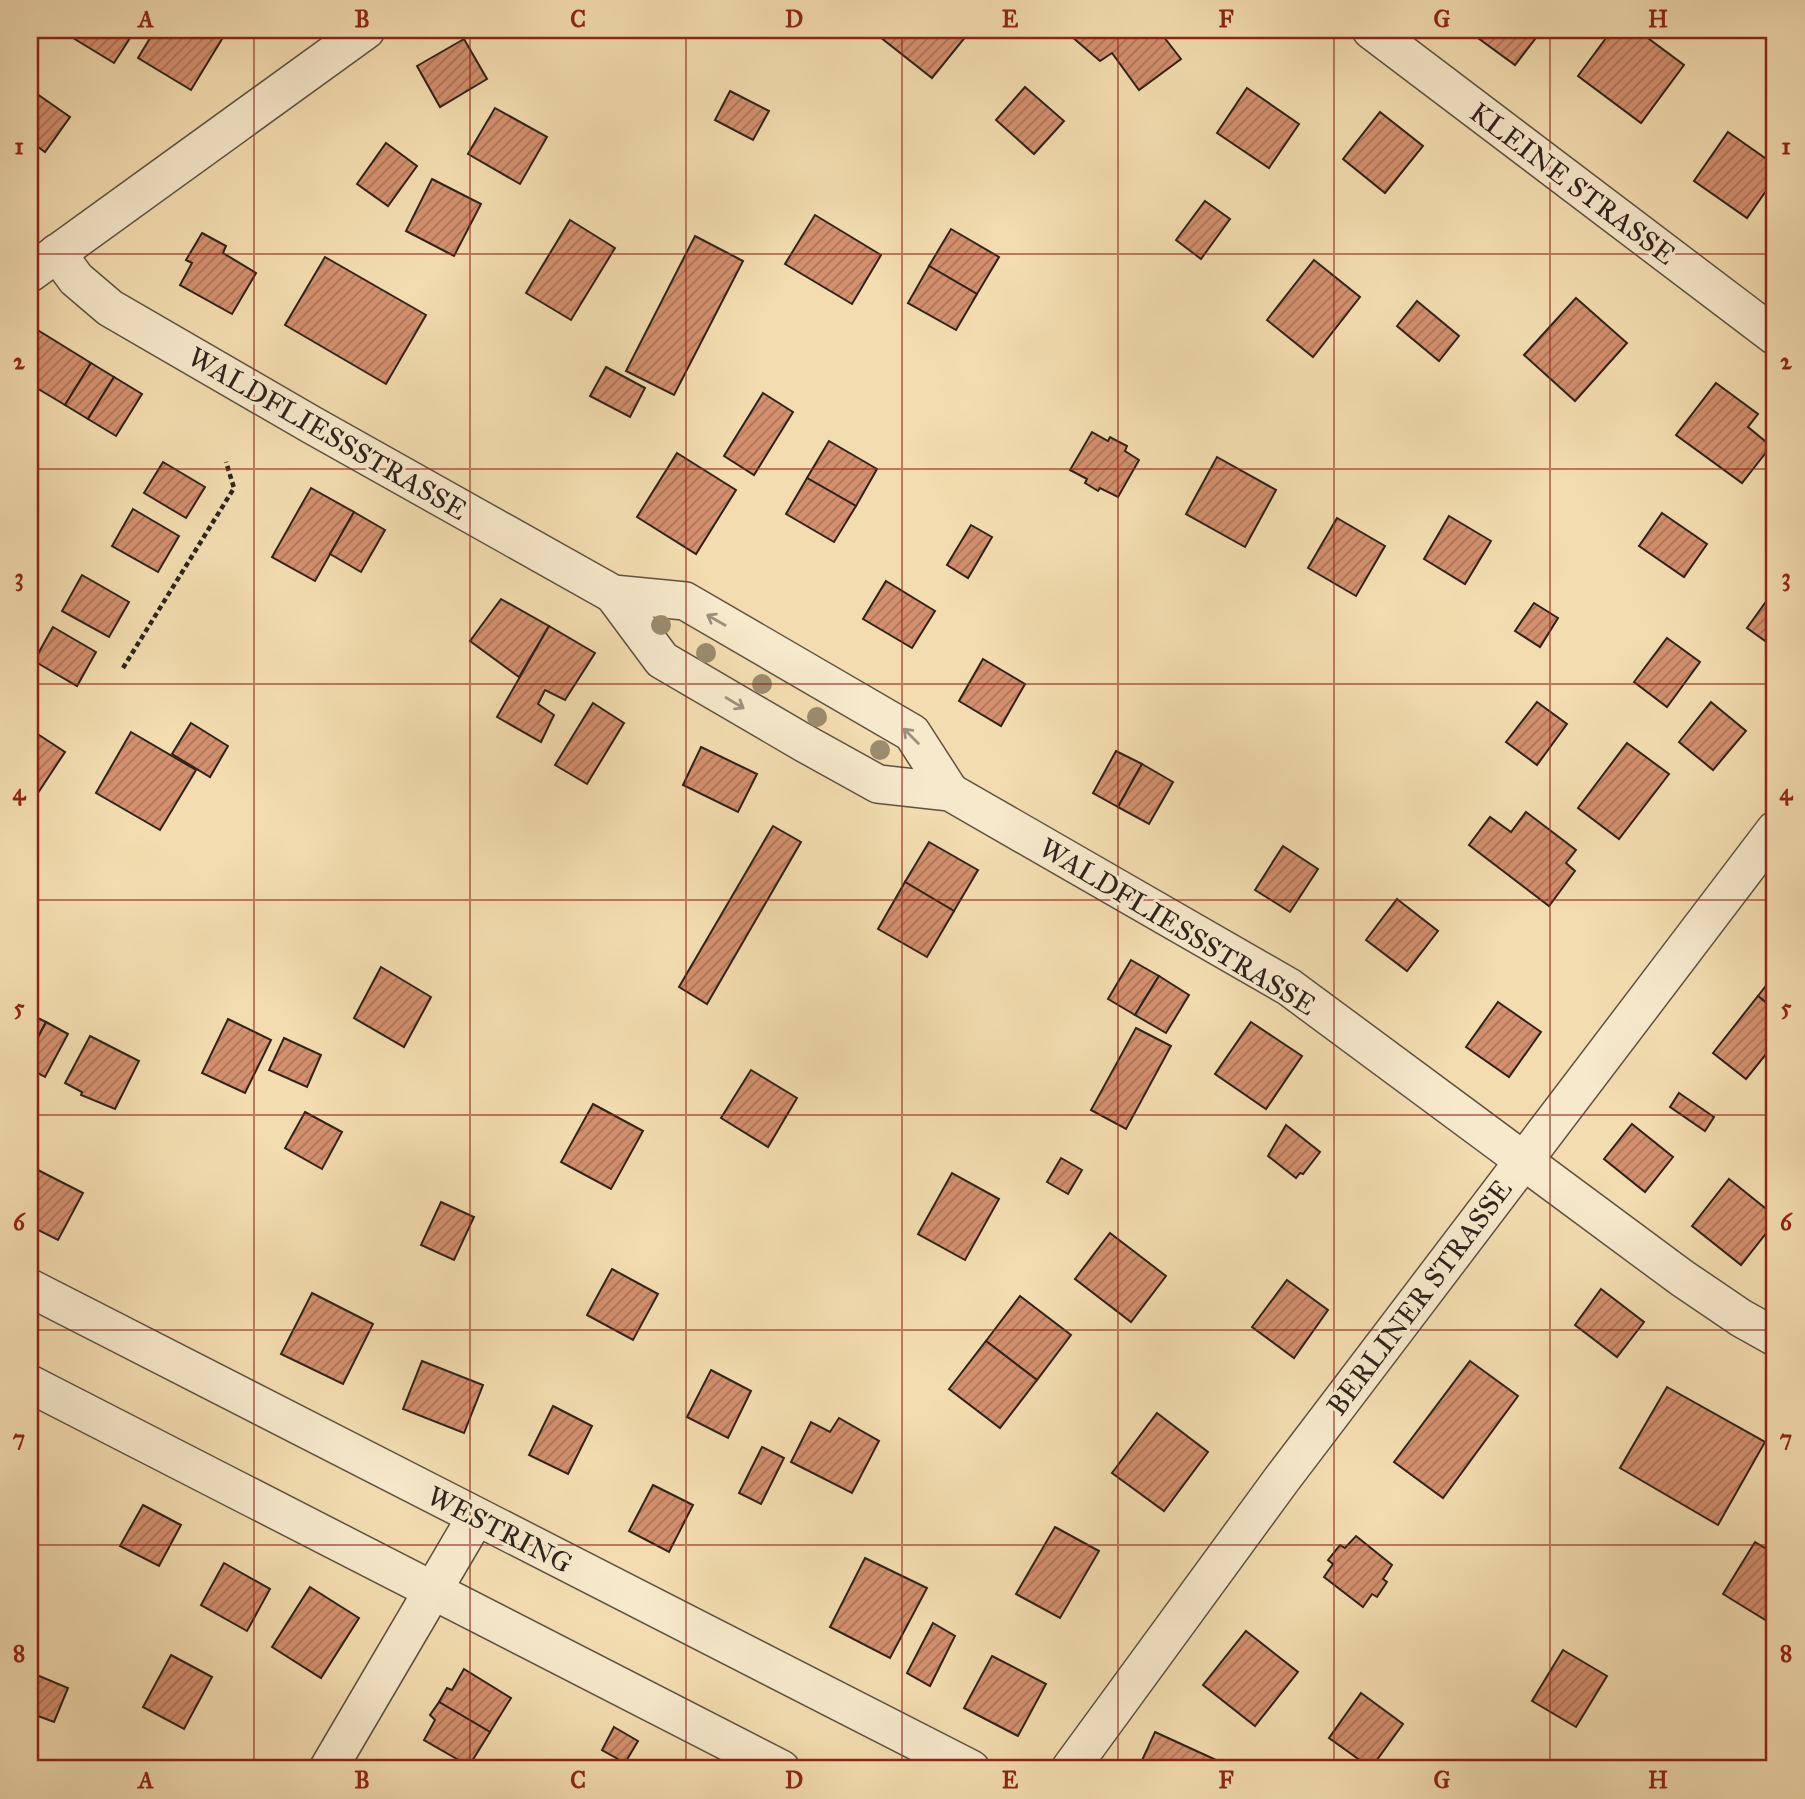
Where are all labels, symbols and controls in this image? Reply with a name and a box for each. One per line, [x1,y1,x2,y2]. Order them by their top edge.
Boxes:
text: A [136,5,154,33]
text: B [354,5,370,33]
text: C [570,5,586,33]
text: D [785,5,803,33]
text: E [1002,5,1019,33]
text: F [1218,5,1234,33]
text: G [1434,5,1451,33]
text: H [1648,5,1668,33]
street label: KLEINE STRASSE [1463,95,1682,272]
text: 1 [14,132,24,160]
text: 1 [1781,132,1791,160]
street label: WALDFLIESSSTRASSE [182,339,473,528]
text: 2 [13,347,25,375]
text: 2 [1780,347,1792,375]
text: 3 [14,563,24,592]
text: 3 [1781,563,1791,592]
one-way arrow [707,612,727,626]
one-way arrow [724,696,744,710]
one-way arrow [903,728,920,746]
text: 4 [13,778,27,806]
text: 4 [1780,778,1794,806]
street label: WALDFLIESSSTRASSE [1033,830,1322,1023]
text: 5 [14,993,25,1021]
text: 5 [1781,993,1792,1021]
street label: BERLINER STRASSE [1319,1172,1520,1422]
text: 6 [13,1208,26,1236]
text: 6 [1780,1208,1793,1236]
text: 7 [13,1424,25,1452]
text: 7 [1780,1424,1792,1452]
street label: WESTRING [422,1478,578,1581]
text: 8 [13,1639,25,1667]
text: 8 [1780,1639,1792,1667]
text: A [136,1766,154,1794]
text: B [354,1766,370,1794]
text: C [570,1766,586,1794]
text: D [785,1766,803,1794]
text: E [1002,1766,1019,1794]
text: F [1218,1766,1234,1794]
text: G [1434,1766,1451,1794]
text: H [1648,1766,1668,1794]

